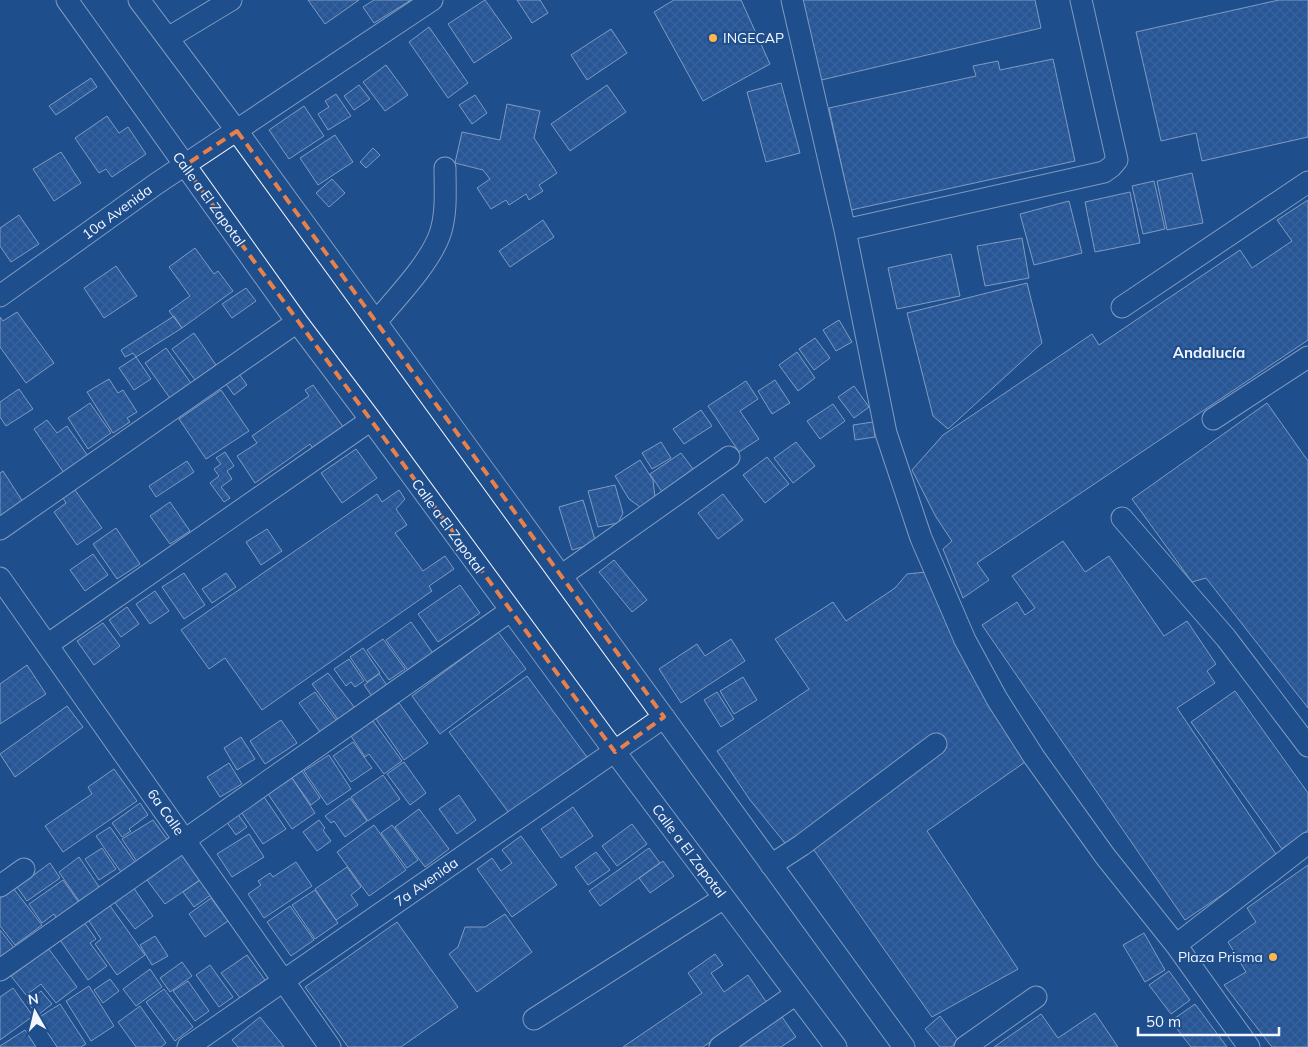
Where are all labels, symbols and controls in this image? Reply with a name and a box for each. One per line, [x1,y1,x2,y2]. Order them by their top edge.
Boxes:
place label: INGECAP [723,29,784,47]
marker: INGECAP [707,32,719,44]
street label: Calle a El Zapotal [169,148,249,250]
street label: 10a Avenida [79,181,155,243]
district label: Andalucía [1173,343,1245,362]
street label: Calle a El Zapotal [408,475,488,577]
street label: 6a Calle [144,785,188,839]
street label: Calle a El Zapotal [648,801,730,901]
street label: 7a Avenida [391,853,461,911]
place label: Plaza Prisma [1178,948,1263,966]
marker: Plaza Prisma [1267,951,1279,963]
north arrow [10,987,60,1037]
text: N [27,989,40,1009]
scale bar [1138,1004,1279,1036]
text: 50 m [1146,1012,1181,1031]

